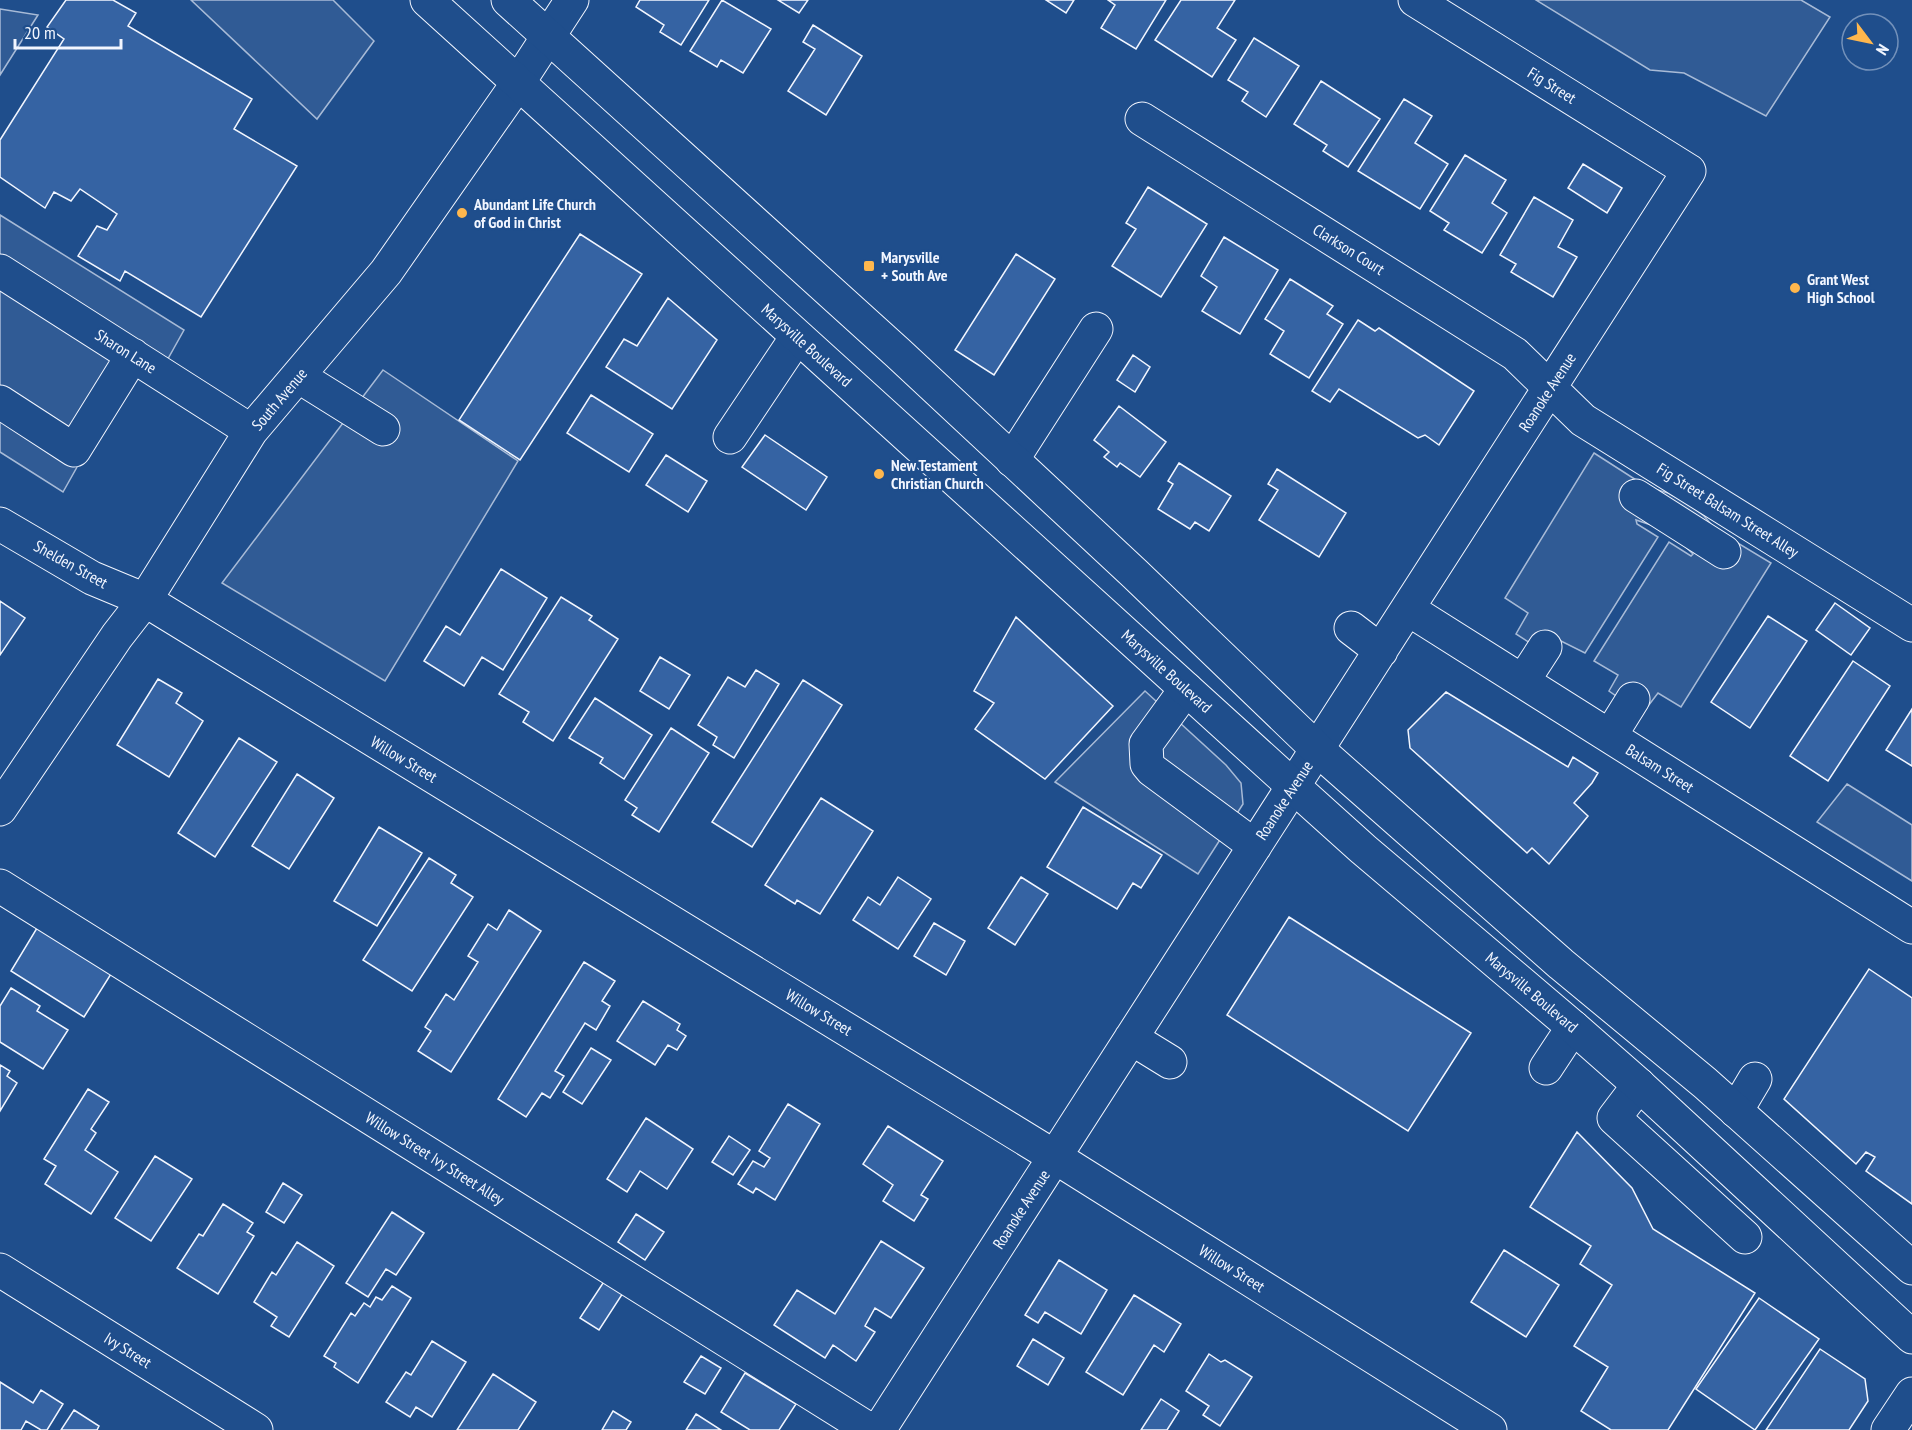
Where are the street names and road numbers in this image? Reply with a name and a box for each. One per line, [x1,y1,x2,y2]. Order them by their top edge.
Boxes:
street label: Fig Street [1524,62,1580,108]
street label: Clarkson Court [1309,219,1389,279]
street label: Marysville Boulevard [758,299,856,391]
street label: Sharon Lane [92,324,160,378]
street label: Roanoke Avenue [1514,349,1580,435]
street label: South Avenue [247,364,311,434]
street label: Fig Street Balsam Street Alley [1653,458,1803,562]
street label: Shelden Street [31,536,112,593]
street label: Marysville Boulevard [1118,625,1216,717]
street label: Willow Street [367,731,441,787]
street label: Balsam Street [1622,739,1698,797]
street label: Roanoke Avenue [1251,757,1317,843]
street label: Marysville Boulevard [1482,947,1582,1037]
street label: Willow Street [782,984,856,1040]
street label: Willow Street Ivy Street Alley [362,1107,508,1209]
street label: Roanoke Avenue [988,1166,1054,1252]
street label: Willow Street [1195,1240,1269,1296]
street label: Ivy Street [101,1328,156,1373]

